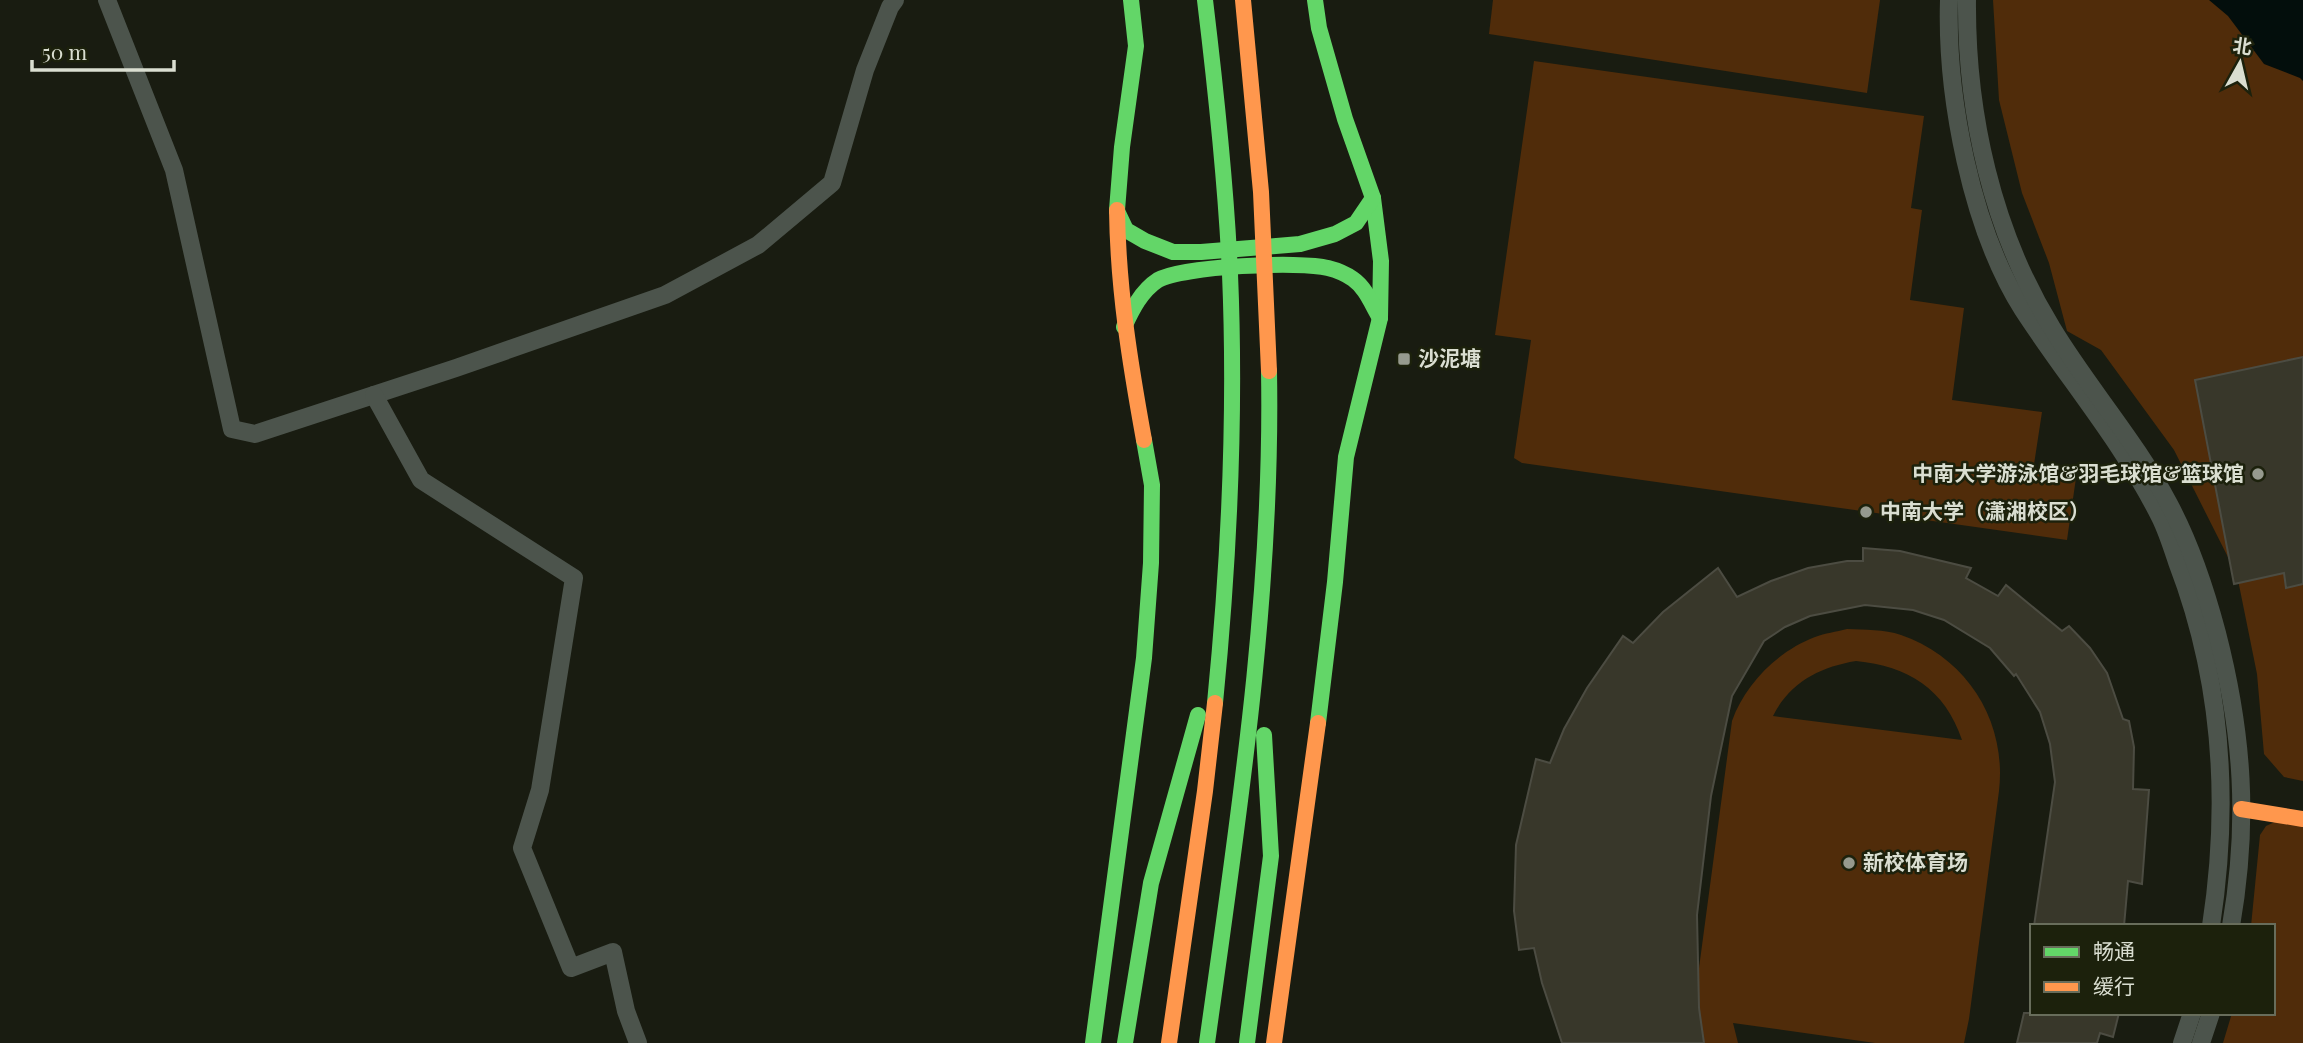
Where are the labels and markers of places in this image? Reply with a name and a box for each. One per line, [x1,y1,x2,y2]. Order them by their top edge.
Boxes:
place label: 沙泥塘 [1418,343,1481,371]
marker: 沙泥塘 [1396,351,1412,367]
place label: 中南大学游泳馆&羽毛球馆&篮球馆 [1912,458,2244,486]
marker: 中南大学游泳馆&羽毛球馆&篮球馆 [2250,466,2266,482]
place label: 中南大学（潇湘校区） [1880,496,2090,524]
marker: 中南大学（潇湘校区） [1858,504,1874,520]
place label: 新校体育场 [1863,847,1968,875]
marker: 新校体育场 [1841,855,1857,871]

